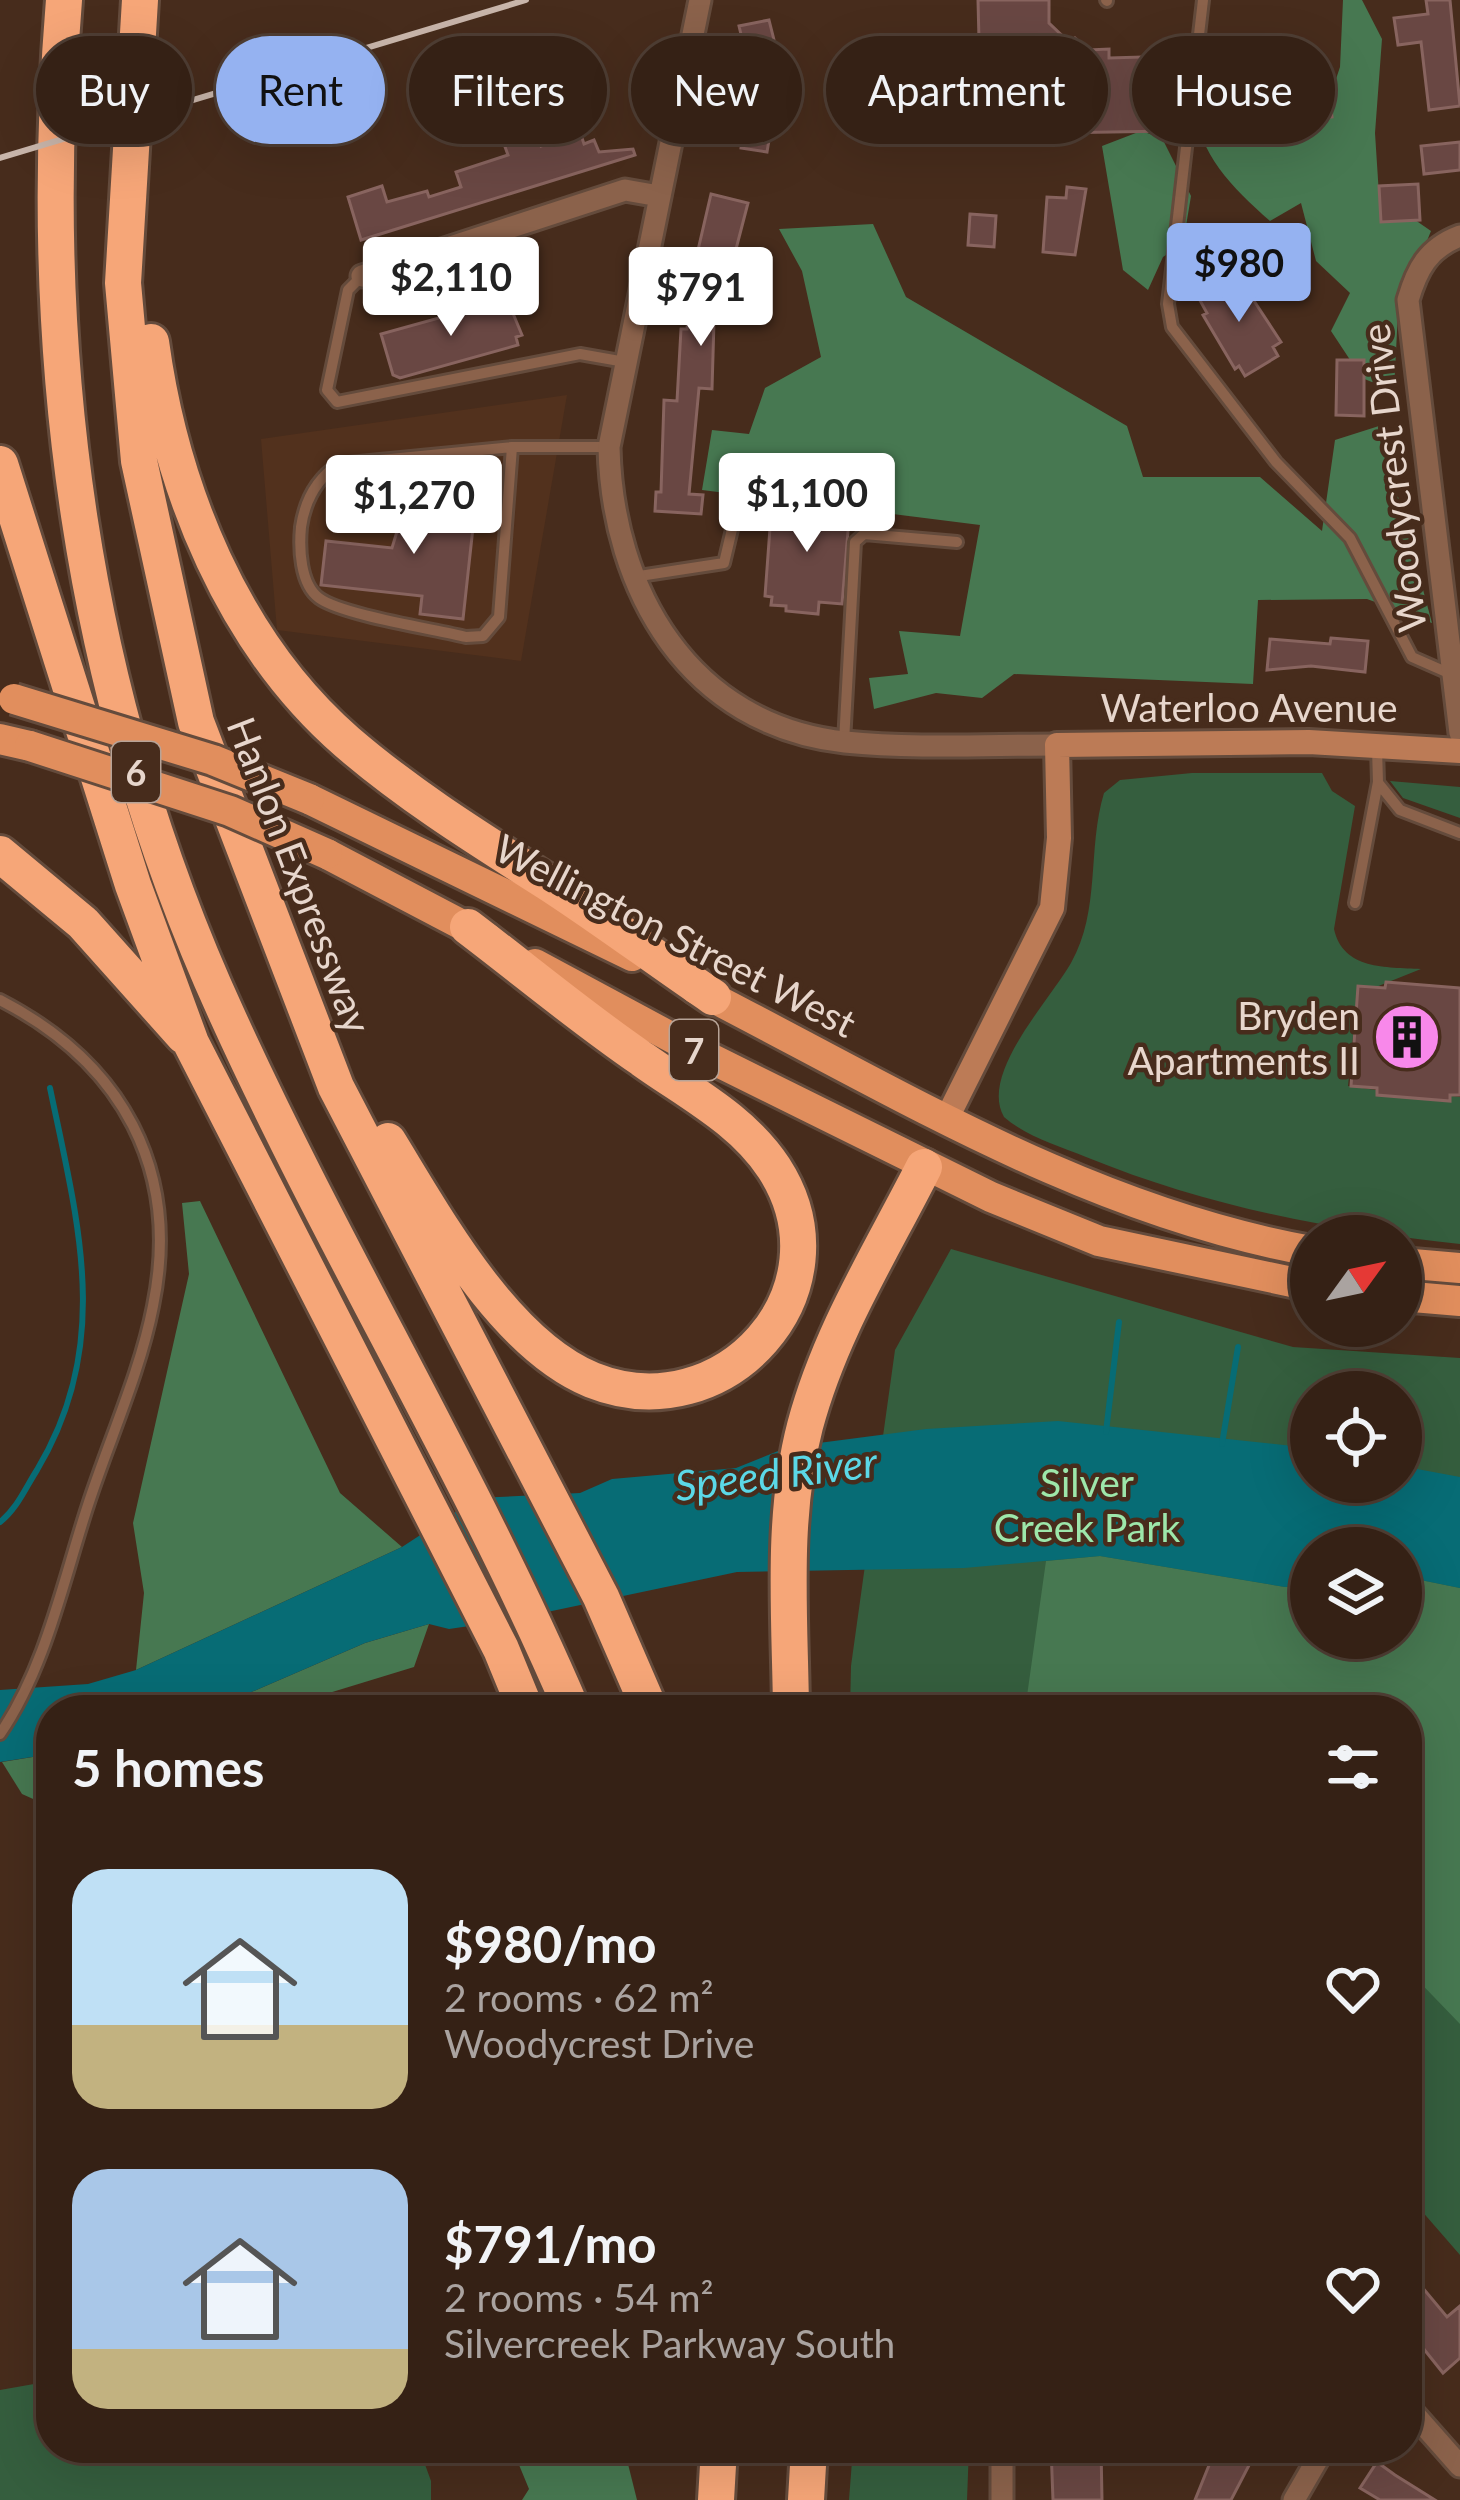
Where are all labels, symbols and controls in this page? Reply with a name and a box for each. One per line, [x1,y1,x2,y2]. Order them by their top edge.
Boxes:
chip: Buy [36,36,192,144]
chip: Rent [216,36,385,144]
chip: Filters [409,36,607,144]
chip: New [631,36,802,144]
chip: Apartment [826,36,1108,144]
chip: House [1132,36,1335,144]
pin: $980 [1168,223,1310,325]
pin: $2,110 [353,237,549,339]
text: $980 [1194,239,1284,285]
pin: $791 [630,247,772,349]
text: $2,110 [390,253,512,299]
text: $791 [656,263,746,309]
street label: Woodycrest Drive [1351,321,1435,635]
pin: $1,100 [709,453,905,555]
pin: $1,270 [316,455,512,557]
text: $1,100 [746,469,868,515]
text: $1,270 [353,471,475,517]
street label: Waterloo Avenue [1100,684,1398,730]
street label: Hanlon Expressway [219,711,381,1039]
road number: 6 [112,742,160,802]
street label: Wellington Street West [488,824,864,1046]
place label: Bryden Apartments II [1127,992,1360,1083]
building icon: Bryden Apartments II [1372,1002,1442,1072]
road number: 7 [670,1020,718,1080]
north arrow [1290,1215,1422,1347]
map controls [1290,1215,1422,1659]
button: locate [1290,1371,1422,1503]
water label: Speed River [672,1436,881,1510]
park label: Silver Creek Park [994,1459,1180,1550]
button: layers [1290,1527,1422,1659]
icon: filters [1320,1734,1386,1800]
text: 5 homes [72,1737,264,1798]
text: $980/mo [444,1913,657,1974]
icon: home [168,1917,312,2061]
icon: heart [1320,1956,1386,2022]
text: 2 rooms · 62 m² [444,1974,714,2020]
text: Woodycrest Drive [444,2020,754,2066]
text: $791/mo [444,2213,657,2274]
icon: home [168,2217,312,2361]
icon: heart [1320,2256,1386,2322]
text: 2 rooms · 54 m² [444,2274,714,2320]
text: Silvercreek Parkway South [444,2320,895,2366]

